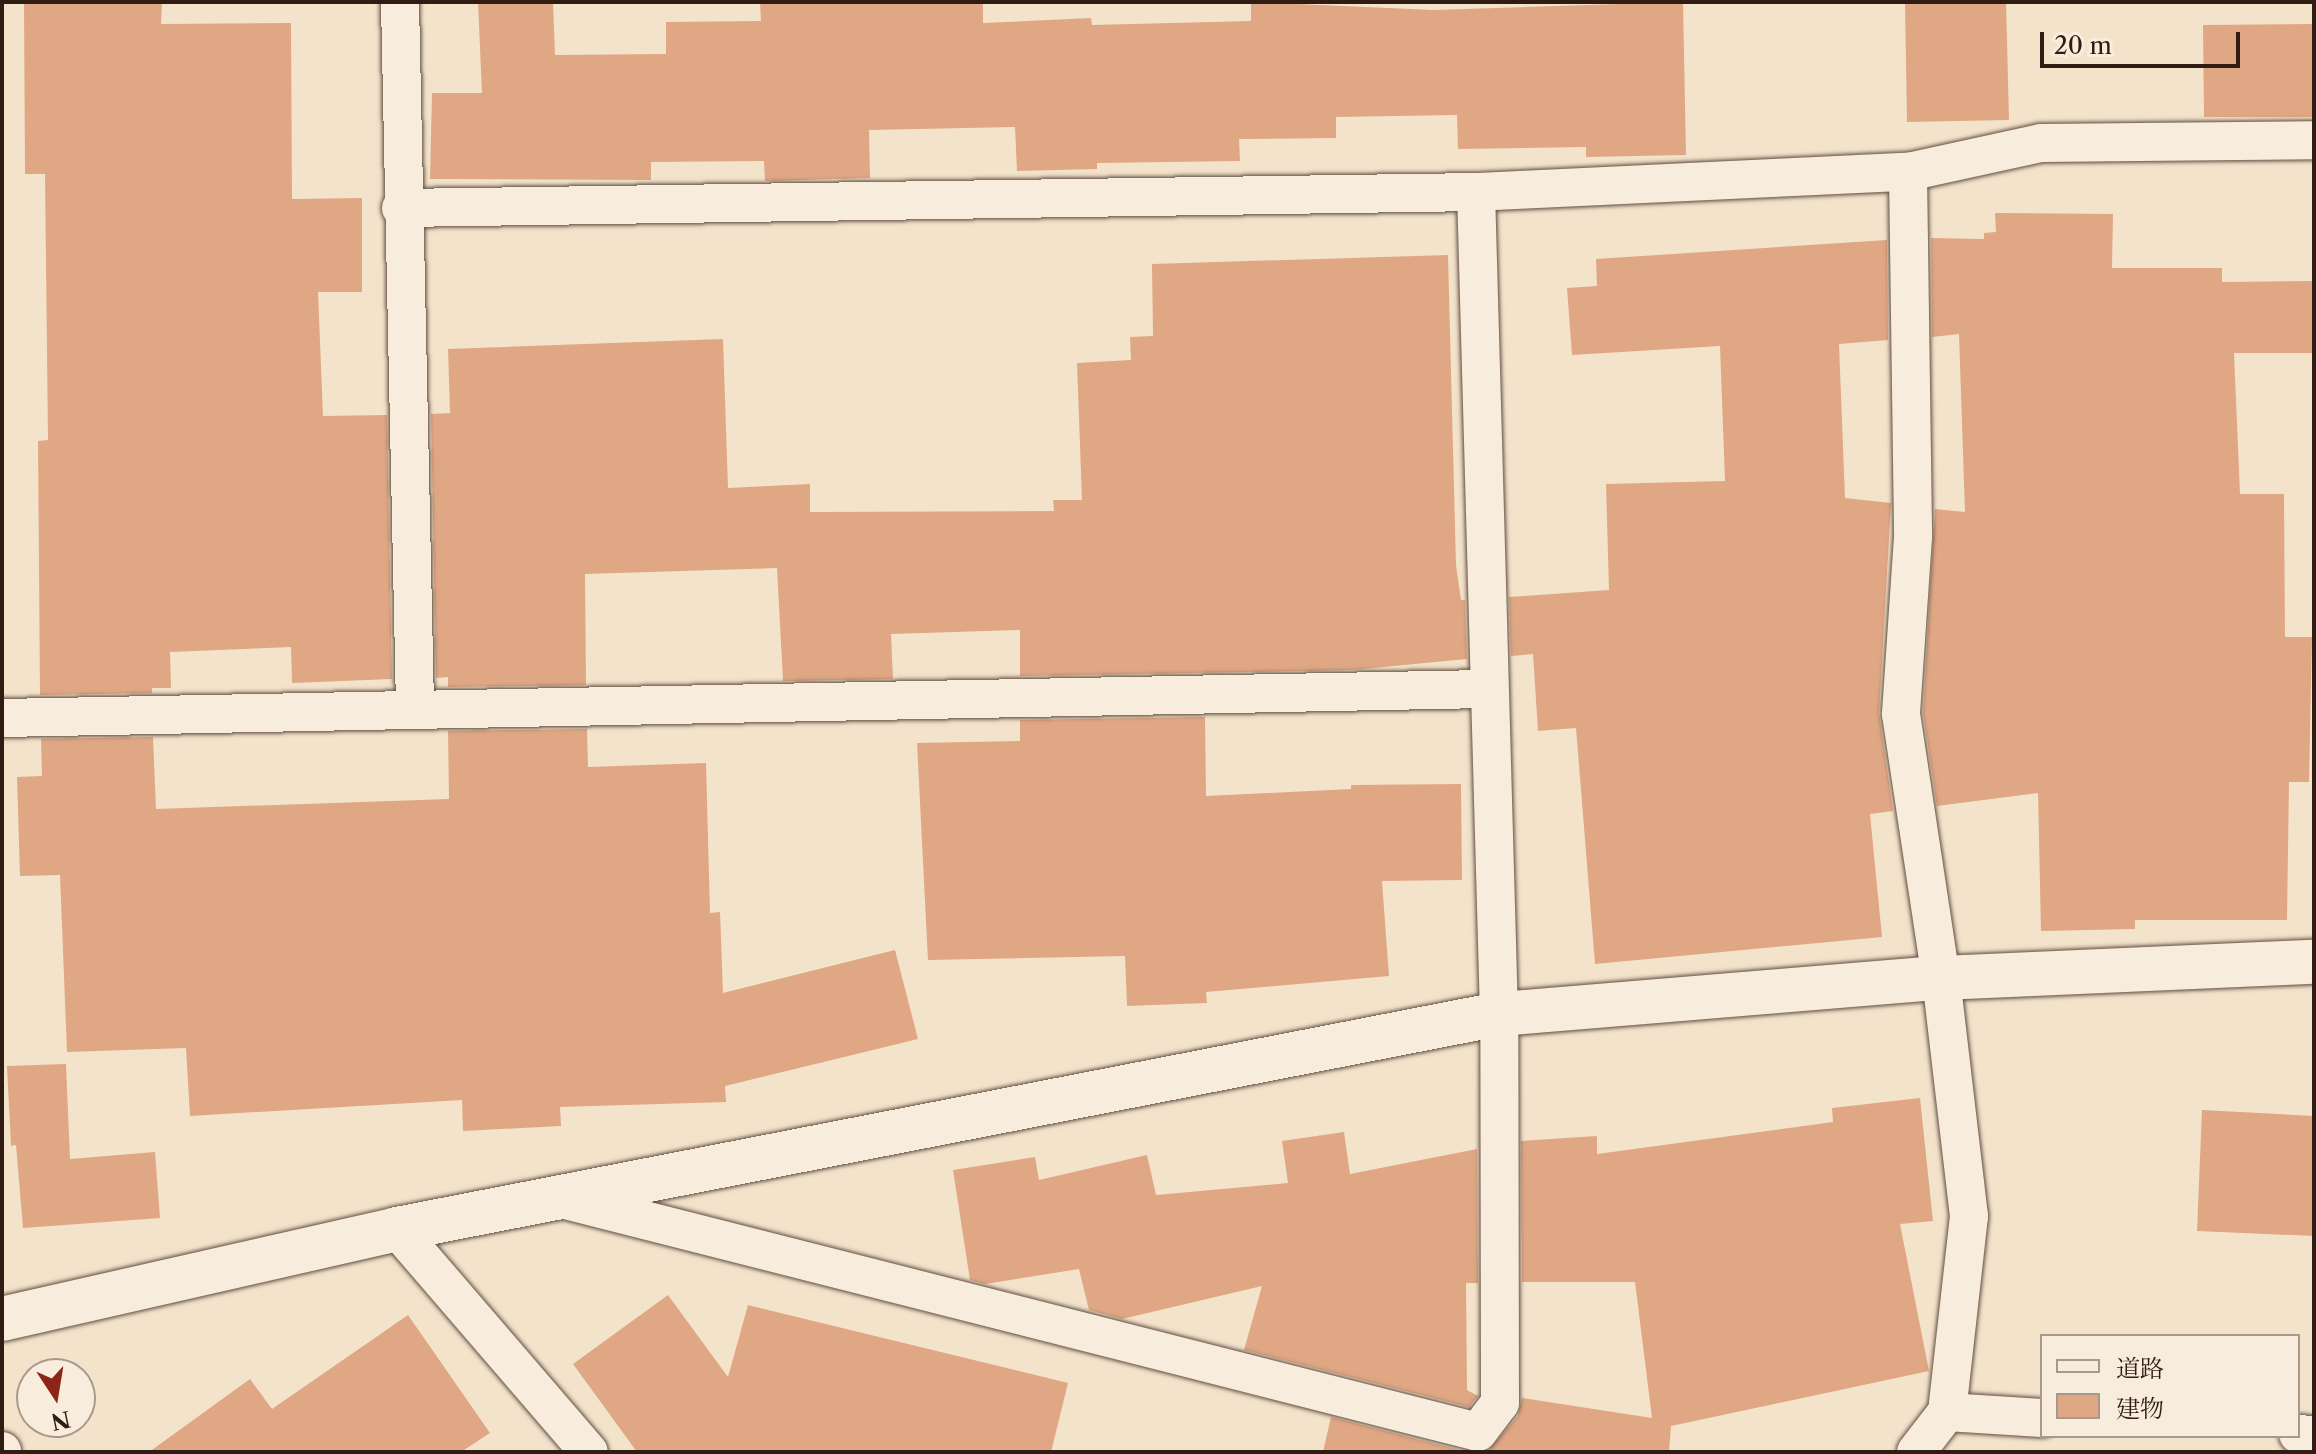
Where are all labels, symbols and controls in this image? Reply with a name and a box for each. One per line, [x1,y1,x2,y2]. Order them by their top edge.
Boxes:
scale bar [2044,16,2244,66]
text: 20 m [2054,31,2112,60]
legend [2040,1334,2300,1438]
text: 道路 [2116,1354,2164,1383]
north arrow [16,1358,96,1438]
text: 建物 [2116,1394,2164,1423]
text: N [49,1405,73,1435]

